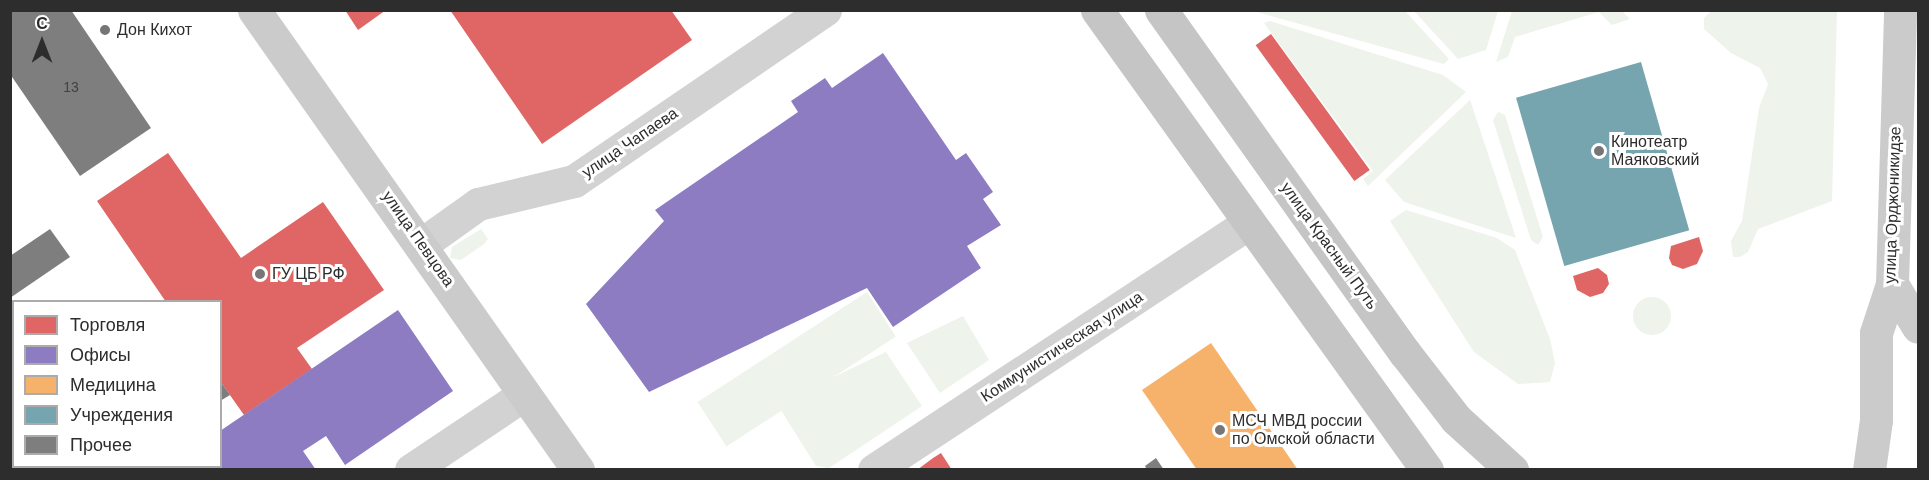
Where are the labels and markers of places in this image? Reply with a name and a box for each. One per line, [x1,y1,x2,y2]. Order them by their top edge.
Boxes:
place label: Дон Кихот [117,20,192,40]
marker: Дон Кихот [98,23,112,37]
place label: Кинотеатр Маяковский [1611,132,1699,170]
marker: Кинотеатр Маяковский [1592,144,1606,158]
place label: ГУ ЦБ РФ [272,264,345,284]
marker: ГУ ЦБ РФ [253,267,267,281]
place label: МСЧ МВД россии по Омской области [1232,411,1375,449]
marker: МСЧ МВД россии по Омской области [1213,423,1227,437]

